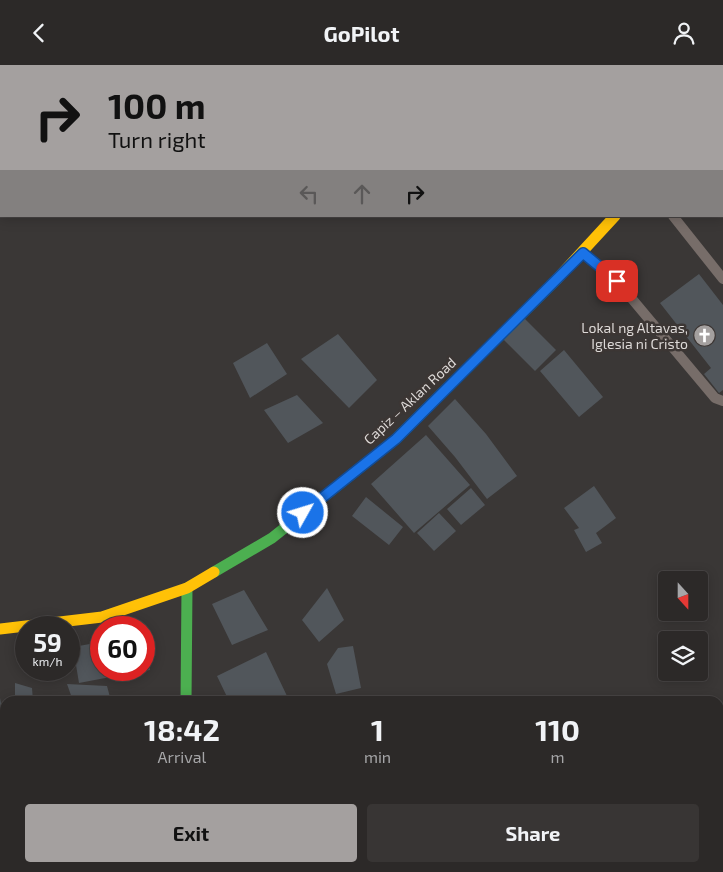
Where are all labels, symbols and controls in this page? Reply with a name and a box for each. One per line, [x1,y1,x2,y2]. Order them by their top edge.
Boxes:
icon: back [25,19,53,47]
icon: person [670,19,698,47]
text: GoPilot [323,20,400,46]
text: 100 m [108,84,206,126]
icon: right [25,85,90,150]
text: Turn right [108,126,206,152]
icon: left [295,180,323,208]
icon: ahead [348,180,376,208]
icon: right [401,180,429,208]
pin [596,260,638,302]
icon: arrive [603,267,631,295]
place label: Lokal ng Altavas, Iglesia ni Cristo [581,319,688,352]
church icon: Lokal ng Altavas, Iglesia ni Cristo [692,324,716,348]
street label: Capiz – Aklan Road [360,354,459,448]
position arrow [276,486,328,538]
north arrow [658,571,708,621]
map controls [658,571,708,681]
speed limit sign: 60 [90,616,155,681]
text: 59 [33,627,62,657]
button: layers [658,631,708,681]
text: km/h [33,654,62,668]
text: 18:42 [144,711,220,747]
text: 1 [371,711,384,747]
text: 110 [535,711,580,747]
text: Arrival [158,747,206,766]
text: min [364,747,391,766]
text: m [551,747,565,766]
button: Exit [25,804,357,862]
button: Share [367,804,699,862]

